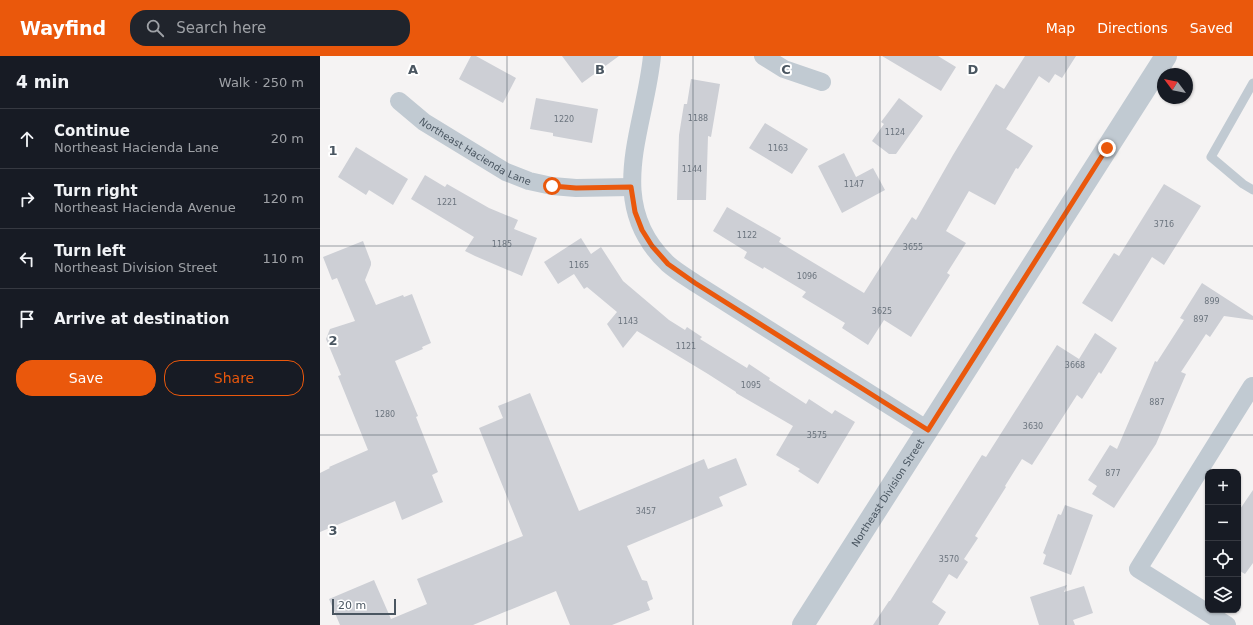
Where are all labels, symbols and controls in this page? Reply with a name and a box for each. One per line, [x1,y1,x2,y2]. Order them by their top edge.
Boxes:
search box [130,10,410,46]
text: Wayfind [20,17,106,39]
icon: search [144,17,166,39]
text: Search here [176,19,266,37]
text: Map [1046,20,1075,36]
text: Directions [1097,20,1168,36]
text: Saved [1190,20,1233,36]
text: A [408,62,418,77]
text: B [595,62,605,77]
text: C [781,62,791,77]
text: D [968,62,979,77]
north arrow [1157,68,1193,104]
text: 4 min [16,72,69,92]
text: Walk · 250 m [219,75,304,90]
house number: 1188 [688,114,708,123]
street label: Northeast Hacienda Lane [417,115,533,187]
house number: 1220 [554,115,574,124]
text: Continue [54,122,130,140]
icon: ahead [16,128,38,150]
house number: 1124 [885,128,905,137]
text: 20 m [271,131,304,146]
route end [1098,139,1116,157]
text: Northeast Hacienda Lane [54,140,219,155]
text: 1 [328,143,338,158]
house number: 1163 [768,144,788,153]
house number: 1144 [682,165,702,174]
route start [543,177,561,195]
house number: 1147 [844,180,864,189]
text: Turn right [54,182,138,200]
icon: right [16,188,38,210]
text: 120 m [262,191,304,206]
house number: 1221 [437,198,457,207]
text: Northeast Hacienda Avenue [54,200,236,215]
house number: 3716 [1154,220,1174,229]
house number: 1122 [737,231,757,240]
house number: 1185 [492,240,512,249]
text: Turn left [54,242,126,260]
house number: 3655 [903,243,923,252]
icon: left [16,248,38,270]
text: 110 m [262,251,304,266]
text: Northeast Division Street [54,260,217,275]
house number: 1165 [569,261,589,270]
house number: 1096 [797,272,817,281]
house number: 899 [1204,297,1220,306]
house number: 3625 [872,307,892,316]
icon: arrive [16,308,38,330]
text: Arrive at destination [54,310,229,328]
house number: 897 [1193,315,1209,324]
house number: 1143 [618,317,638,326]
text: 2 [328,333,338,348]
house number: 1121 [676,342,696,351]
button: Save [16,360,156,396]
button: Share [164,360,304,396]
house number: 3668 [1065,361,1085,370]
house number: 1095 [741,381,761,390]
house number: 887 [1149,398,1165,407]
house number: 1280 [375,410,395,419]
house number: 3630 [1023,422,1043,431]
house number: 3575 [807,431,827,440]
street label: Northeast Division Street [849,437,926,549]
house number: 877 [1105,469,1121,478]
map controls [1205,469,1241,613]
button: + [1205,469,1241,505]
button: − [1205,505,1241,541]
house number: 3457 [636,507,656,516]
text: 3 [328,523,338,538]
button: locate [1205,541,1241,577]
house number: 3570 [939,555,959,564]
button: layers [1205,577,1241,613]
scale bar [332,597,396,616]
text: 20 m [338,599,366,612]

